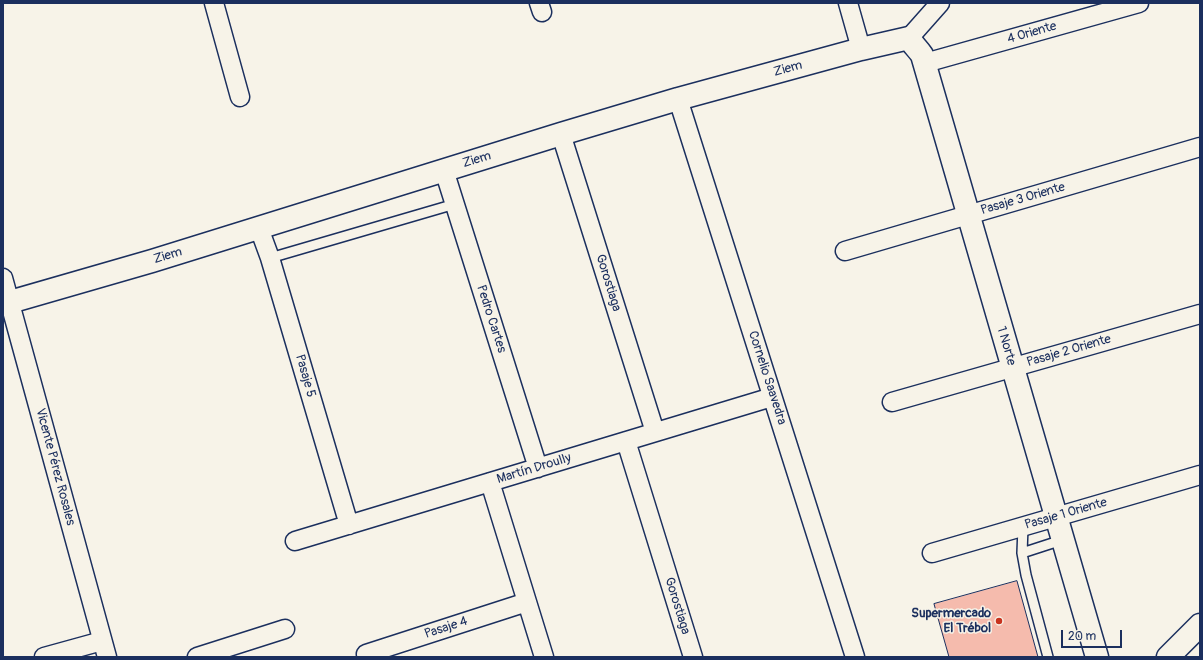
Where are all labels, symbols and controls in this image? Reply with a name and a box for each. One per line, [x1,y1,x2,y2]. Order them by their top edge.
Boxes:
street label: 4 Oriente [1006,19,1058,47]
street label: Ziem [772,58,804,80]
street label: Ziem [461,148,493,172]
street label: Pasaje 3 Oriente [979,179,1067,219]
street label: Ziem [152,244,184,268]
street label: Gorostiaga [592,253,624,313]
street label: Pedro Cartes [473,283,509,355]
street label: 1 Norte [993,325,1019,367]
street label: Cornelio Saavedra [745,329,789,427]
street label: Pasaje 2 Oriente [1025,331,1113,371]
street label: Pasaje 5 [291,353,319,399]
street label: Vicente Pérez Rosales [32,407,78,527]
street label: Martín Droully [495,450,573,488]
street label: Pasaje 1 Oriente [1023,495,1109,533]
street label: Gorostiaga [661,576,693,636]
place label: Supermercado El Trébol [911,606,991,637]
street label: Pasaje 4 [423,614,469,642]
marker: Supermercado El Trébol [994,616,1004,626]
scale bar [1063,622,1124,648]
text: 20 m [1068,629,1096,644]

